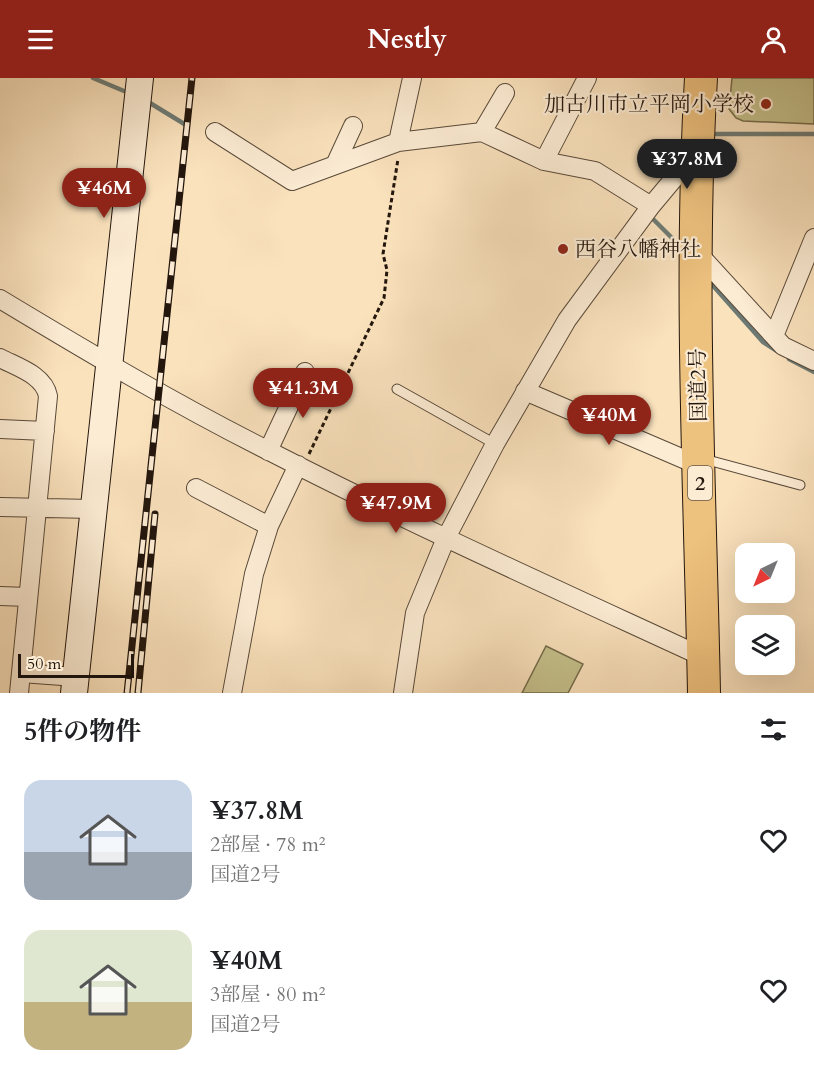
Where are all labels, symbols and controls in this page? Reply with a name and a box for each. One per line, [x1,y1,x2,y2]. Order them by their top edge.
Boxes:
text: Nestly [367,21,447,58]
icon: menu [24,23,57,56]
icon: person [757,23,790,56]
place label: 加古川市立平岡小学校 [544,90,754,119]
marker: 加古川市立平岡小学校 [759,97,773,111]
pin: ¥37.8M [638,139,736,190]
text: ¥37.8M [651,145,723,172]
pin: ¥46M [68,168,140,219]
text: ¥46M [76,174,132,201]
place label: 西谷八幡神社 [575,235,701,264]
marker: 西谷八幡神社 [556,242,570,256]
street label: 国道2号 [683,348,714,422]
pin: ¥41.3M [254,368,352,419]
text: ¥41.3M [267,374,339,401]
pin: ¥40M [573,395,645,446]
text: ¥40M [581,401,637,428]
road number: 2 [688,466,712,500]
pin: ¥47.9M [347,483,445,534]
text: ¥47.9M [360,489,432,516]
north arrow [735,543,795,603]
map controls [735,543,795,675]
button: layers [735,615,795,675]
scale bar [18,651,134,678]
text: 50 m [27,653,61,675]
icon: filters [757,713,790,746]
text: 5件の物件 [24,714,141,749]
text: ¥37.8M [210,793,303,828]
icon: home [72,804,144,876]
icon: heart [757,824,790,857]
text: 2部屋 · 78 m² [210,831,326,858]
text: 国道2号 [210,861,280,888]
text: ¥40M [210,943,283,978]
icon: home [72,954,144,1026]
icon: heart [757,974,790,1007]
text: 3部屋 · 80 m² [210,981,326,1008]
text: 国道2号 [210,1011,280,1038]

